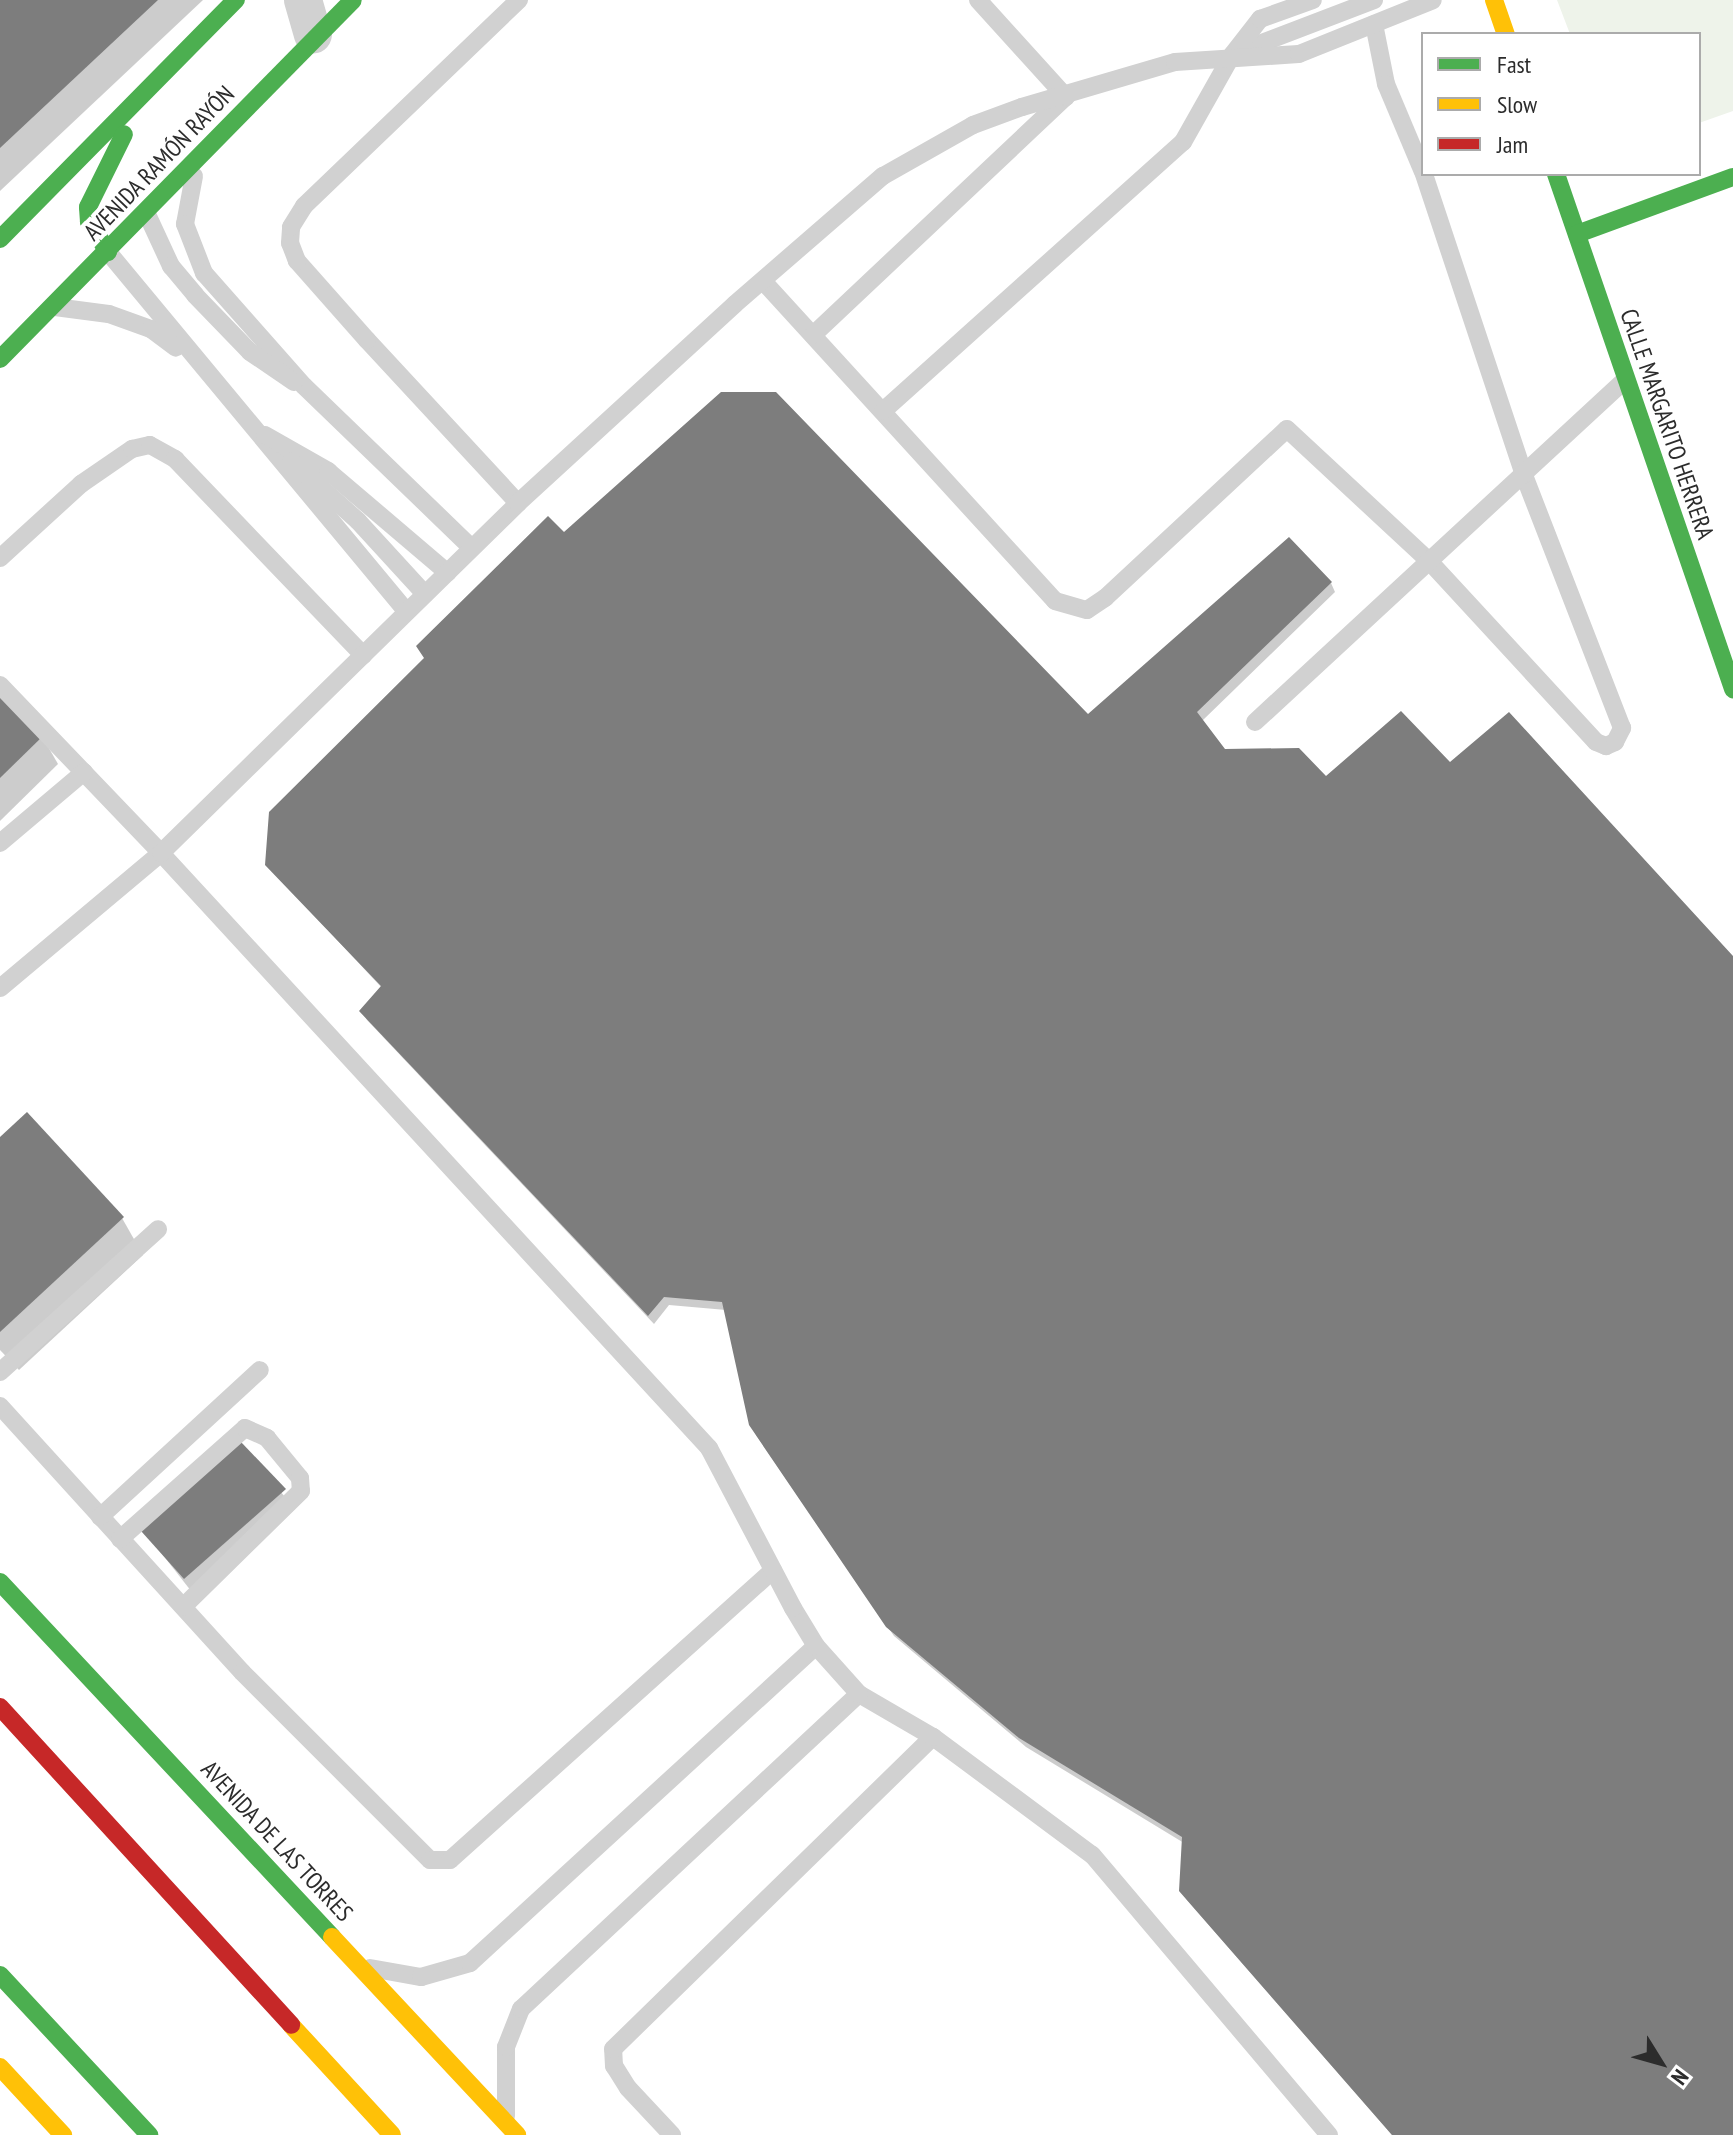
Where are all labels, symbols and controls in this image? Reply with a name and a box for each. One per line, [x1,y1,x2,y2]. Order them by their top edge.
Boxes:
legend [1421,32,1701,176]
text: Fast [1497,49,1531,80]
street label: AVENIDA RAMÓN RAYÓN [78,79,240,247]
text: Slow [1497,89,1537,120]
text: Jam [1497,129,1528,160]
street label: CALLE MARGARITO HERRERA [1614,305,1720,543]
street label: AVENIDA DE LAS TORRES [195,1754,359,1928]
north arrow [1621,2023,1701,2103]
text: N [1665,2064,1695,2091]

